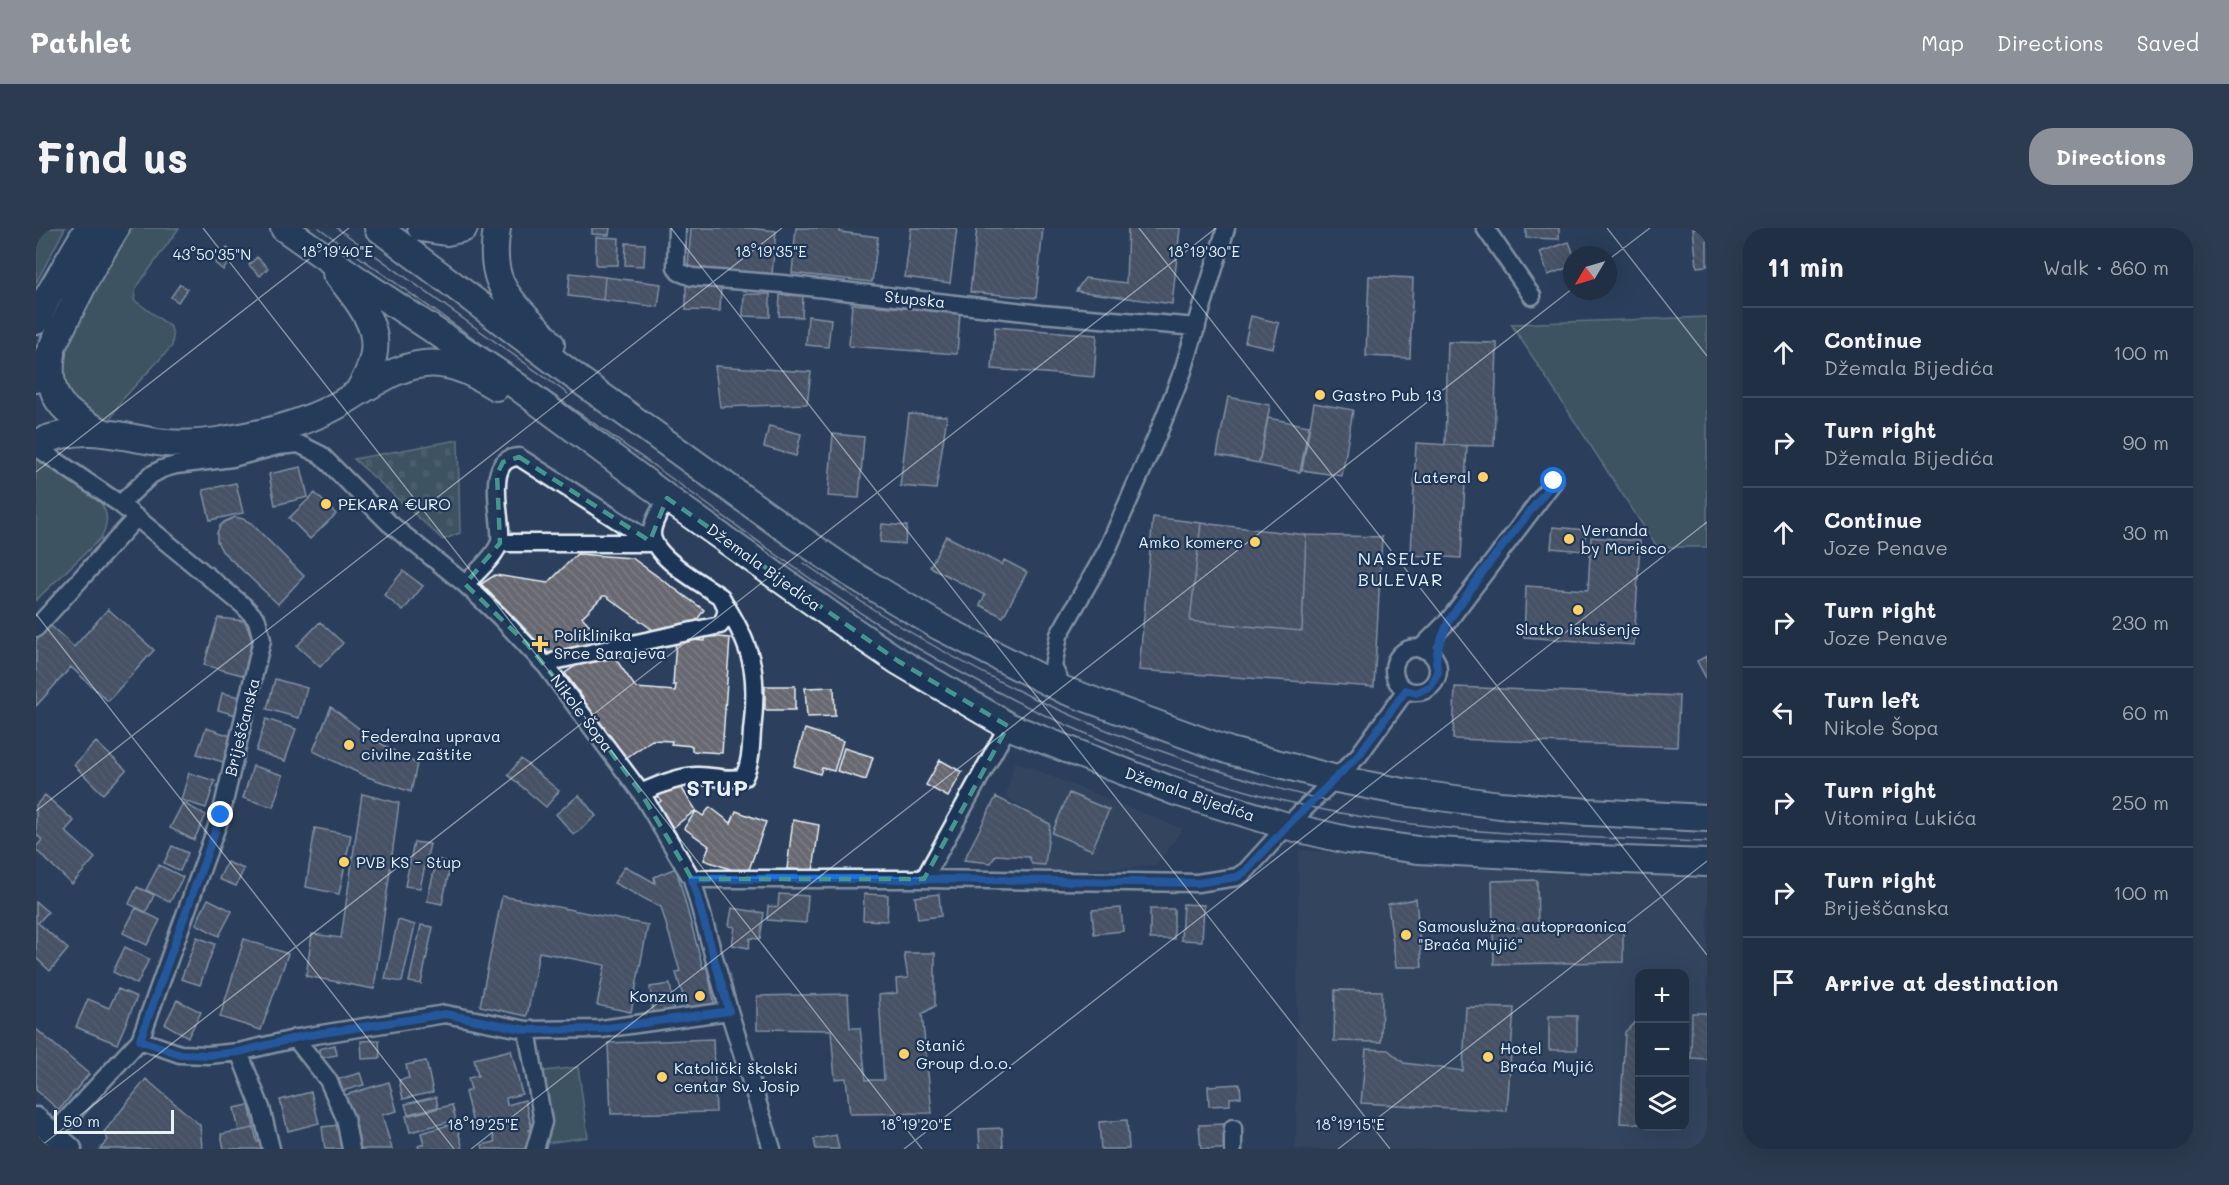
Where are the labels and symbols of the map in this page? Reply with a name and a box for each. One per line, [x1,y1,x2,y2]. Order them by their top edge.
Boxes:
text: 18°19'40"E [301,241,374,261]
text: 18°19'35"E [735,241,807,261]
text: 18°19'30"E [1168,241,1241,261]
text: 43°50'35"N [173,244,251,264]
north arrow [1563,246,1617,300]
street label: Stupska [884,285,946,312]
place label: Gastro Pub 13 [1332,384,1442,405]
marker: Gastro Pub 13 [1313,388,1327,402]
place label: Lateral [1414,466,1471,487]
route start [1540,467,1566,493]
marker: Lateral [1476,470,1490,484]
place label: PEKARA €URO [338,493,451,514]
marker: PEKARA €URO [319,497,333,511]
street label: Džemala Bijedića [703,518,826,615]
place label: Veranda by Morisco [1581,519,1667,558]
place label: Amko komerc [1138,531,1243,552]
marker: Veranda by Morisco [1562,532,1576,546]
marker: Amko komerc [1248,535,1262,549]
district label: NASELJE BULEVAR [1358,546,1444,591]
marker: Slatko iskušenje [1571,603,1585,617]
place label: Slatko iskušenje [1515,618,1641,639]
place label: Poliklinika Srce Sarajeva [554,624,666,663]
marker: Poliklinika Srce Sarajeva [531,635,549,653]
street label: Nikole Šopa [546,670,619,756]
street label: Briješčanska [219,676,264,778]
place label: Federalna uprava civilne zaštite [361,725,501,764]
marker: Federalna uprava civilne zaštite [342,738,356,752]
street label: Džemala Bijedića [1122,761,1258,826]
district label: STUP [686,773,750,802]
route end [207,801,233,827]
place label: PVB KS - Stup [356,851,461,872]
marker: PVB KS - Stup [337,855,351,869]
place label: Samouslužna autopraonica "Braća Mujić" [1418,915,1627,954]
marker: Samouslužna autopraonica "Braća Mujić" [1399,928,1413,942]
place label: Konzum [630,985,688,1006]
marker: Konzum [693,989,707,1003]
place label: Stanić Group d.o.o. [916,1034,1012,1073]
place label: Hotel Braća Mujić [1500,1037,1594,1076]
marker: Stanić Group d.o.o. [897,1047,911,1061]
marker: Hotel Braća Mujić [1481,1050,1495,1064]
place label: Katolički školski centar Sv. Josip [674,1057,800,1096]
marker: Katolički školski centar Sv. Josip [655,1070,669,1084]
scale bar [54,1107,174,1134]
text: 18°19'25"E [447,1114,519,1134]
text: 18°19'20"E [880,1114,952,1134]
text: 18°19'15"E [1315,1114,1385,1134]

